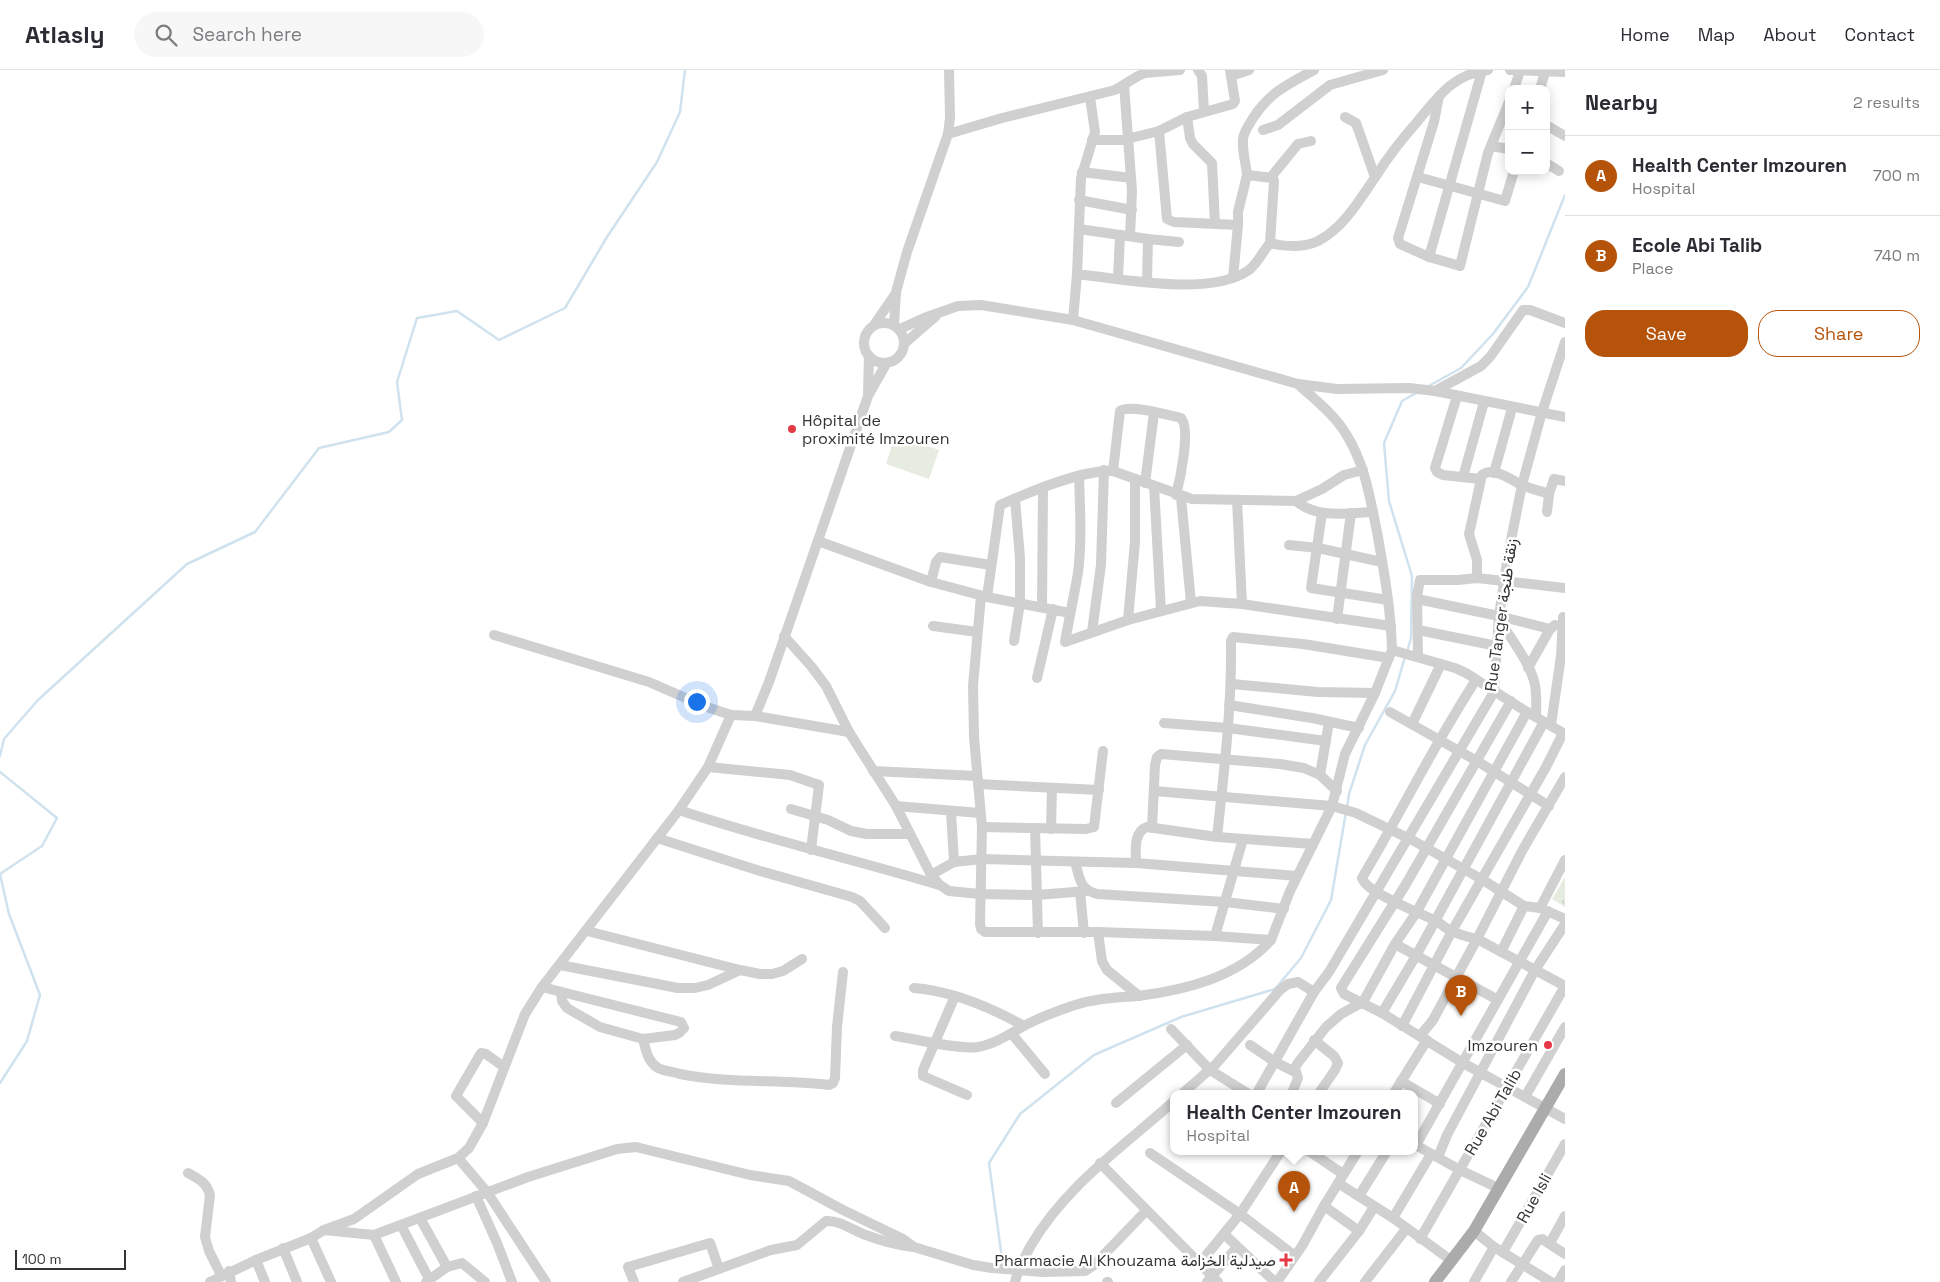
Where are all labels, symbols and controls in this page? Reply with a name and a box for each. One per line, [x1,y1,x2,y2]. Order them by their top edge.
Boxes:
search box [134,12,484,57]
text: Atlasly [25,19,104,50]
icon: search [152,21,180,49]
text: Search here [192,22,302,47]
text: Home [1621,23,1670,46]
text: Map [1698,23,1735,46]
text: About [1763,23,1817,46]
text: Contact [1845,23,1915,46]
map controls [1505,85,1550,175]
button: + [1505,85,1550,130]
text: Nearby [1585,89,1658,116]
text: 2 results [1853,92,1920,113]
button: − [1505,130,1550,175]
text: Health Center Imzouren [1632,153,1847,178]
text: A [1596,165,1606,186]
text: 700 m [1873,165,1920,186]
text: Hospital [1632,178,1695,199]
text: Ecole Abi Talib [1632,233,1762,258]
text: B [1596,245,1606,266]
text: 740 m [1874,245,1920,266]
text: Place [1632,258,1674,279]
button: Save [1585,310,1748,357]
button: Share [1758,310,1920,357]
place label: Hôpital de proximité Imzouren [802,410,950,449]
marker: Hôpital de proximité Imzouren [786,423,798,435]
street label: Rue Tanger زنقة طنجة [1480,537,1522,693]
your location [684,689,710,715]
pin: B [1445,975,1477,1016]
place label: Imzouren [1468,1035,1538,1056]
marker: Imzouren [1542,1039,1554,1051]
street label: Rue Abi Talib [1460,1065,1526,1159]
popup [1170,1090,1418,1155]
text: Health Center Imzouren [1186,1100,1402,1125]
text: Hospital [1186,1125,1250,1146]
street label: Rue Isli [1512,1169,1556,1227]
pin: A [1278,1171,1310,1212]
scale bar [15,1247,126,1270]
text: 100 m [22,1250,61,1268]
place label: Pharmacie Al Khouzama صيدلية الخزامة [994,1250,1276,1271]
marker: Pharmacie Al Khouzama صيدلية الخزامة [1280,1254,1292,1266]

